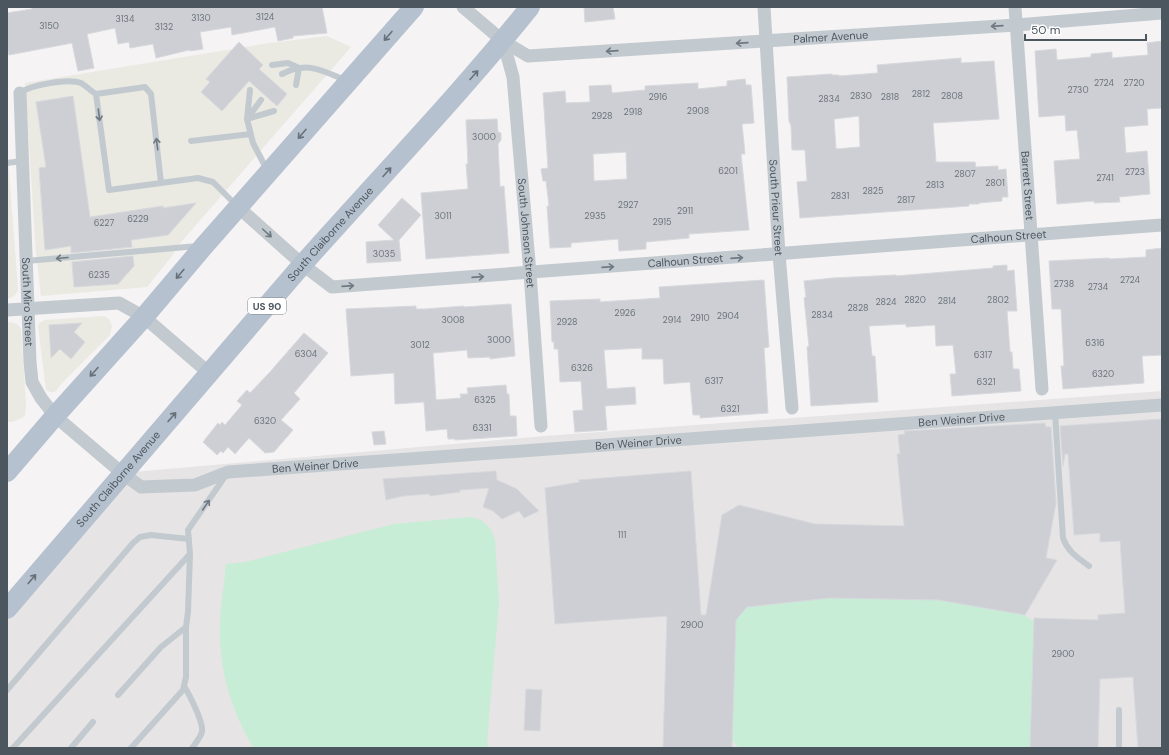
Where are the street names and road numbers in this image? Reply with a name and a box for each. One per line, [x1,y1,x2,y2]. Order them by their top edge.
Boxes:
street label: Palmer Avenue [793,27,869,46]
street label: Barrett Street [1018,150,1037,221]
street label: South Prieur Street [766,159,786,256]
street label: South Johnson Street [515,178,538,288]
street label: South Claiborne Avenue [284,184,376,284]
street label: Calhoun Street [970,227,1047,246]
street label: Calhoun Street [647,251,724,270]
street label: South Miro Street [19,257,36,347]
road number: US 90 [248,298,286,314]
street label: Ben Weiner Drive [918,409,1005,429]
street label: South Claiborne Avenue [73,428,163,530]
street label: Ben Weiner Drive [595,432,682,453]
street label: Ben Weiner Drive [271,456,359,476]

